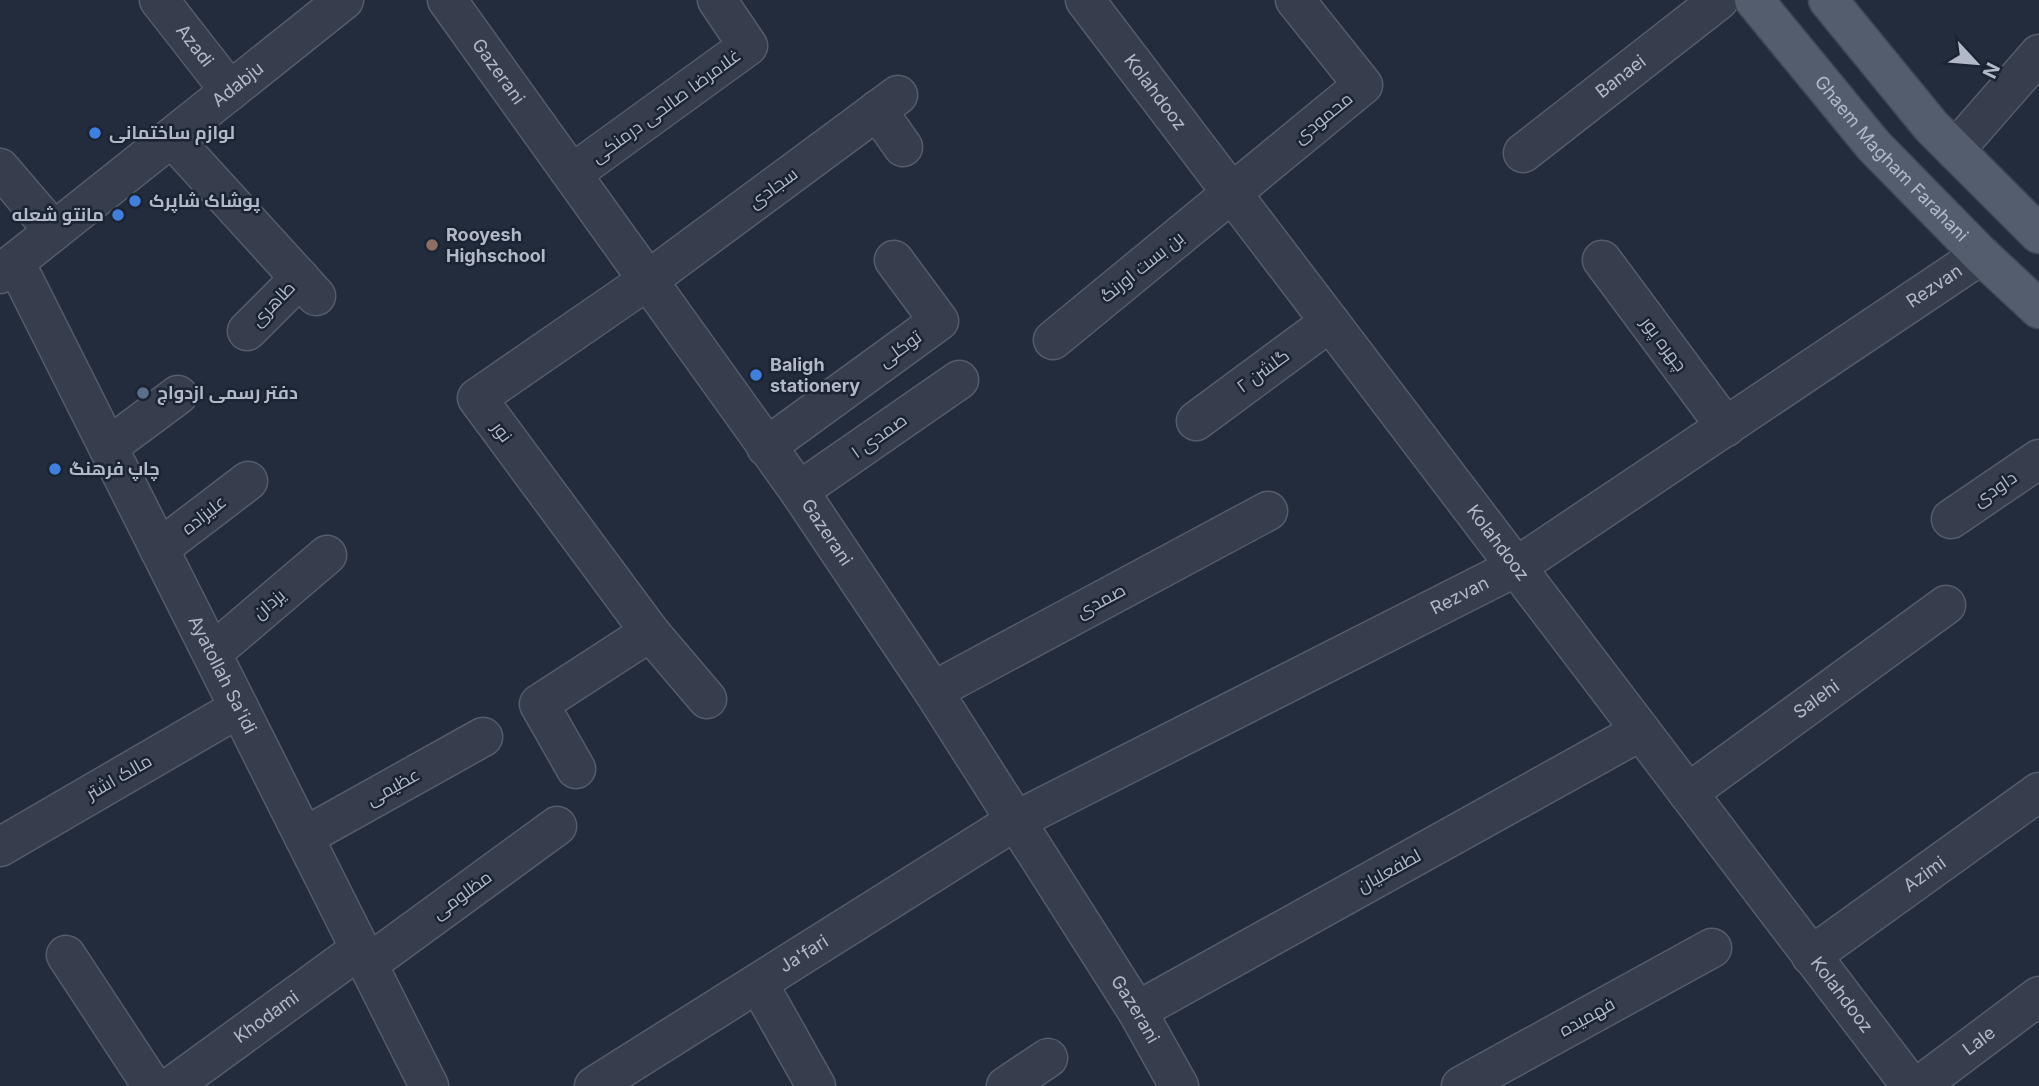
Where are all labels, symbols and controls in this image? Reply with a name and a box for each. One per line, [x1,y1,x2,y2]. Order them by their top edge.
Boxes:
street label: Azadi [172,20,218,71]
north arrow [1941,28,2011,98]
street label: Gazerani [468,34,529,108]
street label: غلامرضا صالحی درمنکی [587,44,745,168]
street label: Kolahdooz [1120,50,1191,134]
street label: Banaei [1591,50,1650,102]
street label: Adabju [208,57,267,111]
text: N [1977,59,2004,82]
street label: Ghaem Magham Farahani [1811,71,1973,246]
street label: محمودی [1289,87,1357,149]
place label: لوازم ساختمانی [109,122,235,145]
marker: لوازم ساختمانی [87,125,103,141]
street label: سجادی [744,163,802,213]
place label: پوشاک شاپرک [149,190,261,213]
marker: پوشاک شاپرک [127,193,143,209]
place label: مانتو شعله [12,204,104,226]
marker: مانتو شعله [110,207,126,223]
place label: Rooyesh Highschool [446,224,546,266]
street label: بن بست اورنگ [1096,227,1188,307]
marker: Rooyesh Highschool [424,237,440,253]
street label: Rezvan [1902,260,1966,312]
street label: طاهری [246,277,300,331]
street label: چهره پور [1635,312,1692,376]
street label: توکلی [874,326,926,372]
street label: گلشن ۲ [1232,344,1294,398]
place label: Baligh stationery [770,354,860,396]
marker: Baligh stationery [748,367,764,383]
place label: دفتر رسمی ازدواج [157,382,298,405]
marker: دفتر رسمی ازدواج [135,385,151,401]
street label: صمدی ۱ [847,409,911,463]
street label: نور [487,417,517,447]
place label: چاپ فرهنگ [69,458,160,481]
marker: چاپ فرهنگ [47,461,63,477]
street label: داودی [1969,466,2021,512]
street label: علیزاده [177,491,231,539]
street label: Gazerani [797,495,857,569]
street label: Kolahdooz [1463,501,1534,585]
street label: Rezvan [1427,572,1492,619]
street label: صمدی [1073,579,1129,623]
street label: یزدان [248,584,290,624]
street label: Ayatollah Sa'idi [184,612,261,737]
street label: Salehi [1789,675,1843,723]
street label: مالک اشتر [81,749,156,805]
street label: عظیمی [363,763,423,811]
street label: لطفعلیان [1353,845,1425,897]
street label: Azimi [1899,852,1950,896]
street label: مظلومی [428,866,496,924]
street label: Ja'fari [775,930,832,977]
street label: Kolahdooz [1807,953,1878,1037]
street label: Gazerani [1107,971,1164,1047]
street label: Khodami [230,986,303,1047]
street label: فهمیده [1555,993,1619,1041]
street label: Lale [1958,1022,1999,1060]

